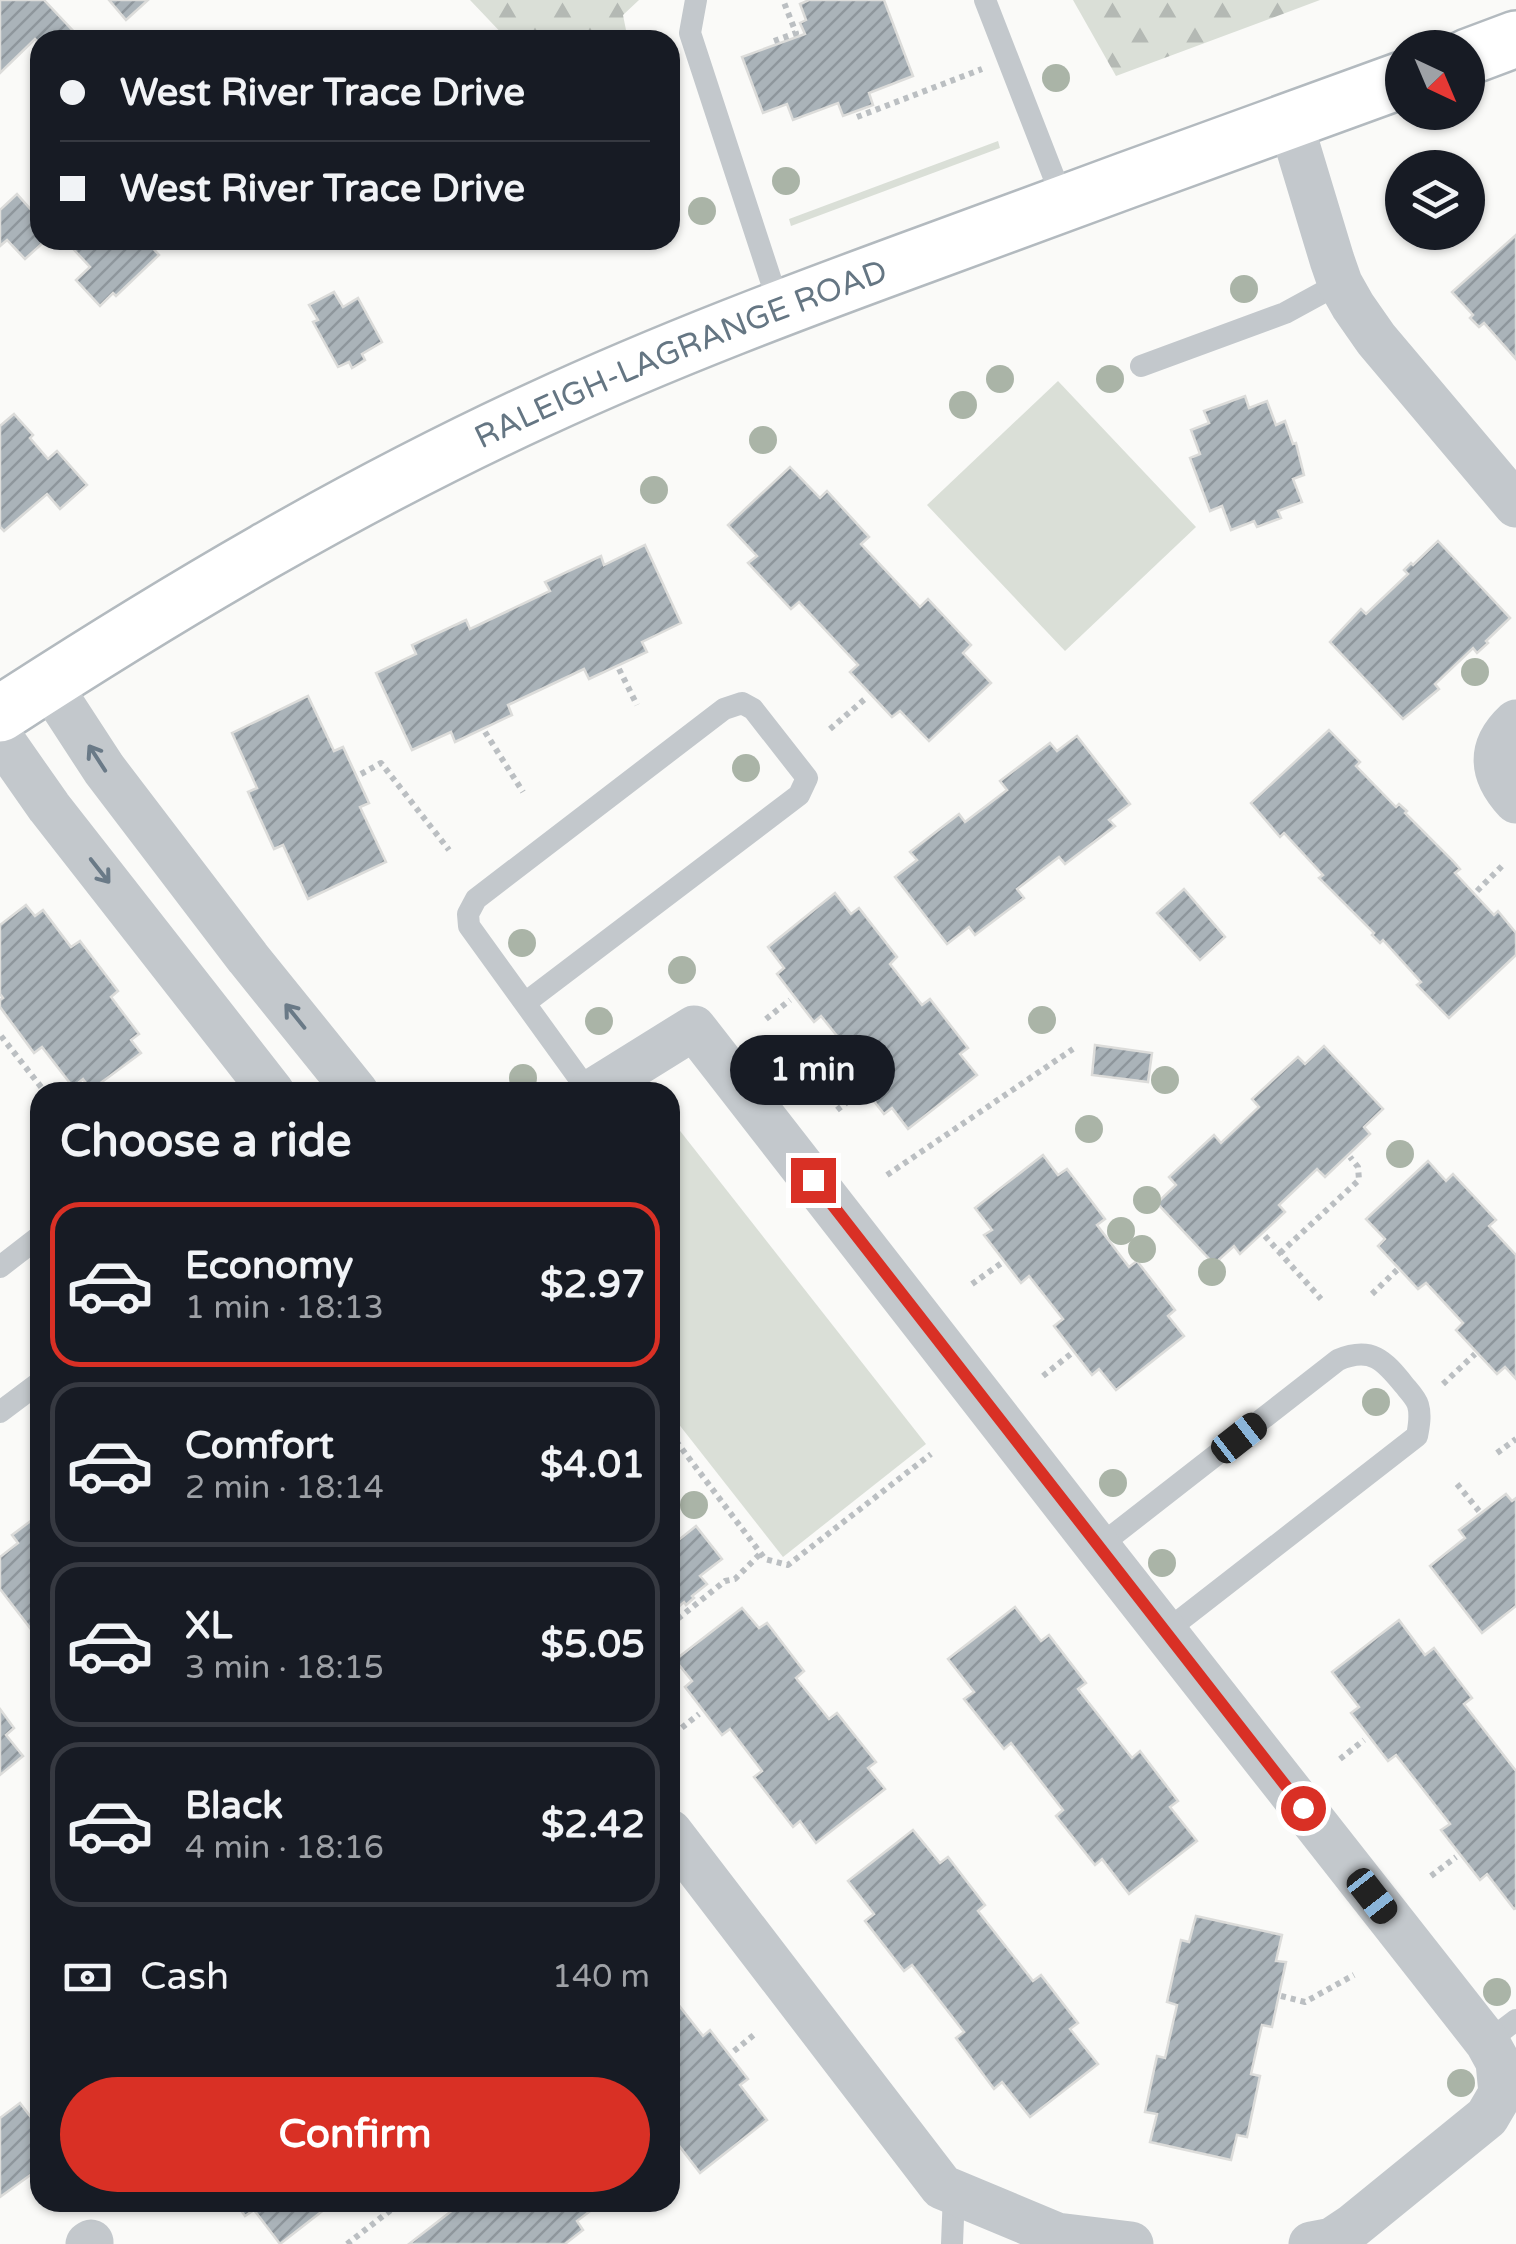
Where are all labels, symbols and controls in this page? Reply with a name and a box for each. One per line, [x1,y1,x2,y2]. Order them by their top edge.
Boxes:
north arrow [1385,30,1485,130]
map controls [1385,30,1485,250]
text: West River Trace Drive [120,70,525,116]
button: layers [1385,150,1485,250]
text: West River Trace Drive [120,166,525,212]
street label: RALEIGH-LAGRANGE ROAD [469,252,892,457]
one-way arrow [87,744,108,773]
one-way arrow [89,858,111,884]
one-way arrow [284,1004,306,1030]
callout: 1 min [730,1035,896,1105]
text: 1 min [770,1051,855,1089]
text: Choose a ride [60,1115,351,1169]
route end [791,1158,836,1203]
icon: car [65,1240,155,1330]
text: Economy [185,1243,353,1289]
text: $2.97 [540,1262,645,1308]
text: 1 min · 18:13 [185,1289,384,1327]
car [1206,1408,1272,1468]
icon: car [65,1420,155,1510]
text: Comfort [185,1423,334,1469]
text: $4.01 [540,1442,645,1488]
text: 2 min · 18:14 [185,1469,384,1507]
icon: car [65,1600,155,1690]
text: XL [185,1603,232,1649]
text: $5.05 [540,1622,645,1668]
text: 3 min · 18:15 [185,1649,384,1687]
icon: car [65,1780,155,1870]
text: Black [185,1783,283,1829]
route start [1281,1786,1326,1831]
text: $2.42 [541,1802,645,1848]
text: 4 min · 18:16 [185,1829,384,1867]
car [1342,1863,1402,1929]
icon: cash [60,1950,115,2005]
text: Cash [140,1954,229,2000]
text: 140 m [552,1958,650,1996]
button: Confirm [60,2077,650,2192]

